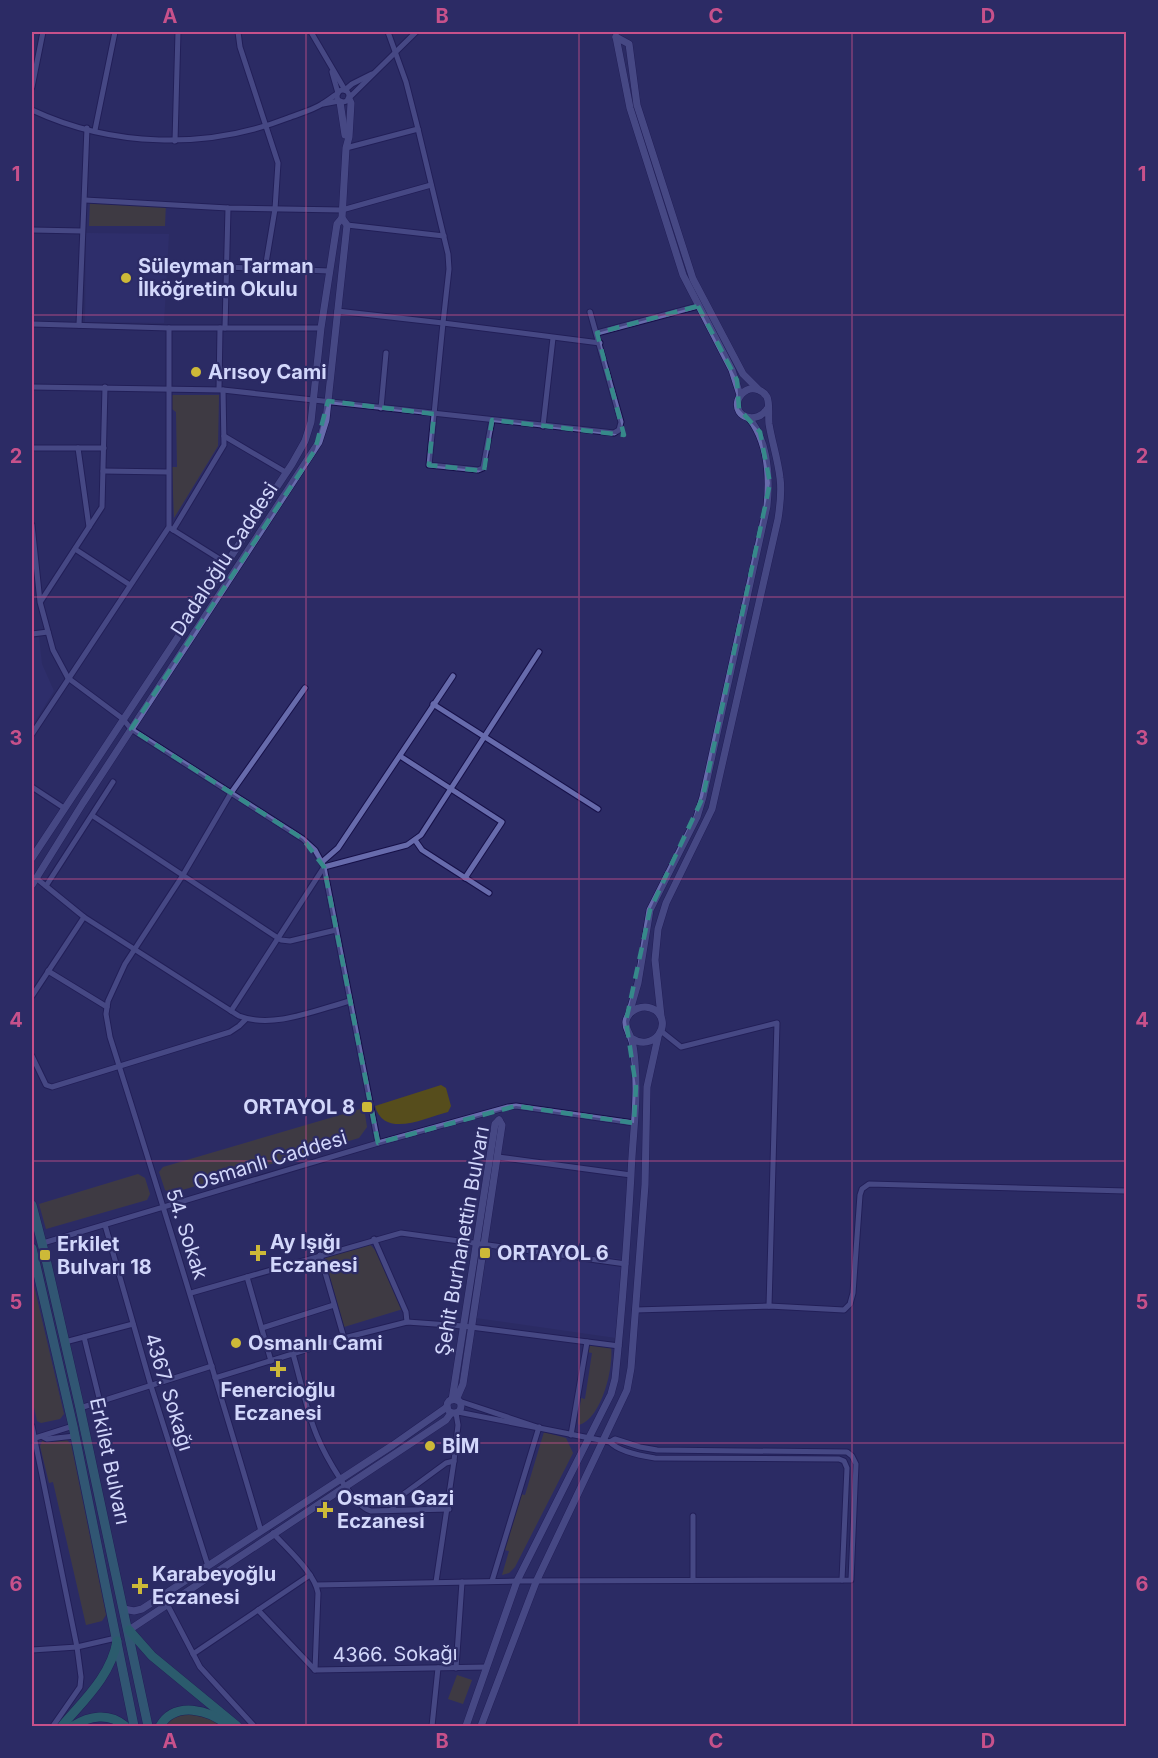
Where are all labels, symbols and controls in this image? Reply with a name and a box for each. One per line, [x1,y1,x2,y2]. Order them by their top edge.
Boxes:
text: A [163,4,178,28]
text: B [435,4,449,28]
text: C [709,4,723,28]
text: D [981,4,995,28]
text: 1 [12,162,20,186]
text: 1 [1138,162,1146,186]
place label: Süleyman Tarman İlköğretim Okulu [138,254,314,301]
marker: Süleyman Tarman İlköğretim Okulu [119,271,133,285]
place label: Arısoy Cami [208,360,327,384]
marker: Arısoy Cami [189,365,203,379]
text: 2 [10,444,22,468]
text: 2 [1136,444,1148,468]
street label: Dadaloğlu Caddesi [165,478,283,640]
text: 3 [10,726,22,750]
text: 3 [1136,726,1148,750]
text: 4 [9,1008,23,1032]
text: 4 [1135,1008,1149,1032]
place label: ORTAYOL 8 [243,1095,355,1119]
marker: ORTAYOL 8 [360,1100,374,1114]
street label: Şehit Burhanettin Bulvarı [430,1124,494,1358]
street label: Osmanlı Caddesi [190,1125,350,1195]
street label: 54. Sokak [161,1186,213,1282]
place label: Ay Işığı Eczanesi [270,1230,358,1277]
place label: Erkilet Bulvarı 18 [57,1232,152,1279]
place label: ORTAYOL 6 [497,1241,609,1265]
marker: Ay Işığı Eczanesi [251,1246,265,1260]
marker: ORTAYOL 6 [478,1246,492,1260]
marker: Erkilet Bulvarı 18 [38,1248,52,1262]
text: 5 [10,1290,22,1314]
text: 5 [1136,1290,1148,1314]
street label: 4367. Sokağı [140,1330,198,1454]
place label: Osmanlı Cami [248,1331,383,1355]
marker: Osmanlı Cami [229,1336,243,1350]
marker: Fenercioğlu Eczanesi [271,1362,285,1376]
place label: Fenercioğlu Eczanesi [220,1378,336,1425]
street label: Erkilet Bulvarı [85,1395,135,1527]
place label: BİM [442,1434,479,1458]
marker: BİM [423,1439,437,1453]
place label: Osman Gazi Eczanesi [337,1486,454,1533]
marker: Osman Gazi Eczanesi [318,1503,332,1517]
place label: Karabeyoğlu Eczanesi [152,1562,276,1609]
text: 6 [10,1572,23,1596]
text: 6 [1136,1572,1149,1596]
marker: Karabeyoğlu Eczanesi [133,1579,147,1593]
street label: 4366. Sokağı [332,1641,458,1667]
text: A [163,1729,178,1753]
text: B [435,1729,449,1753]
text: C [709,1729,723,1753]
text: D [981,1729,995,1753]

